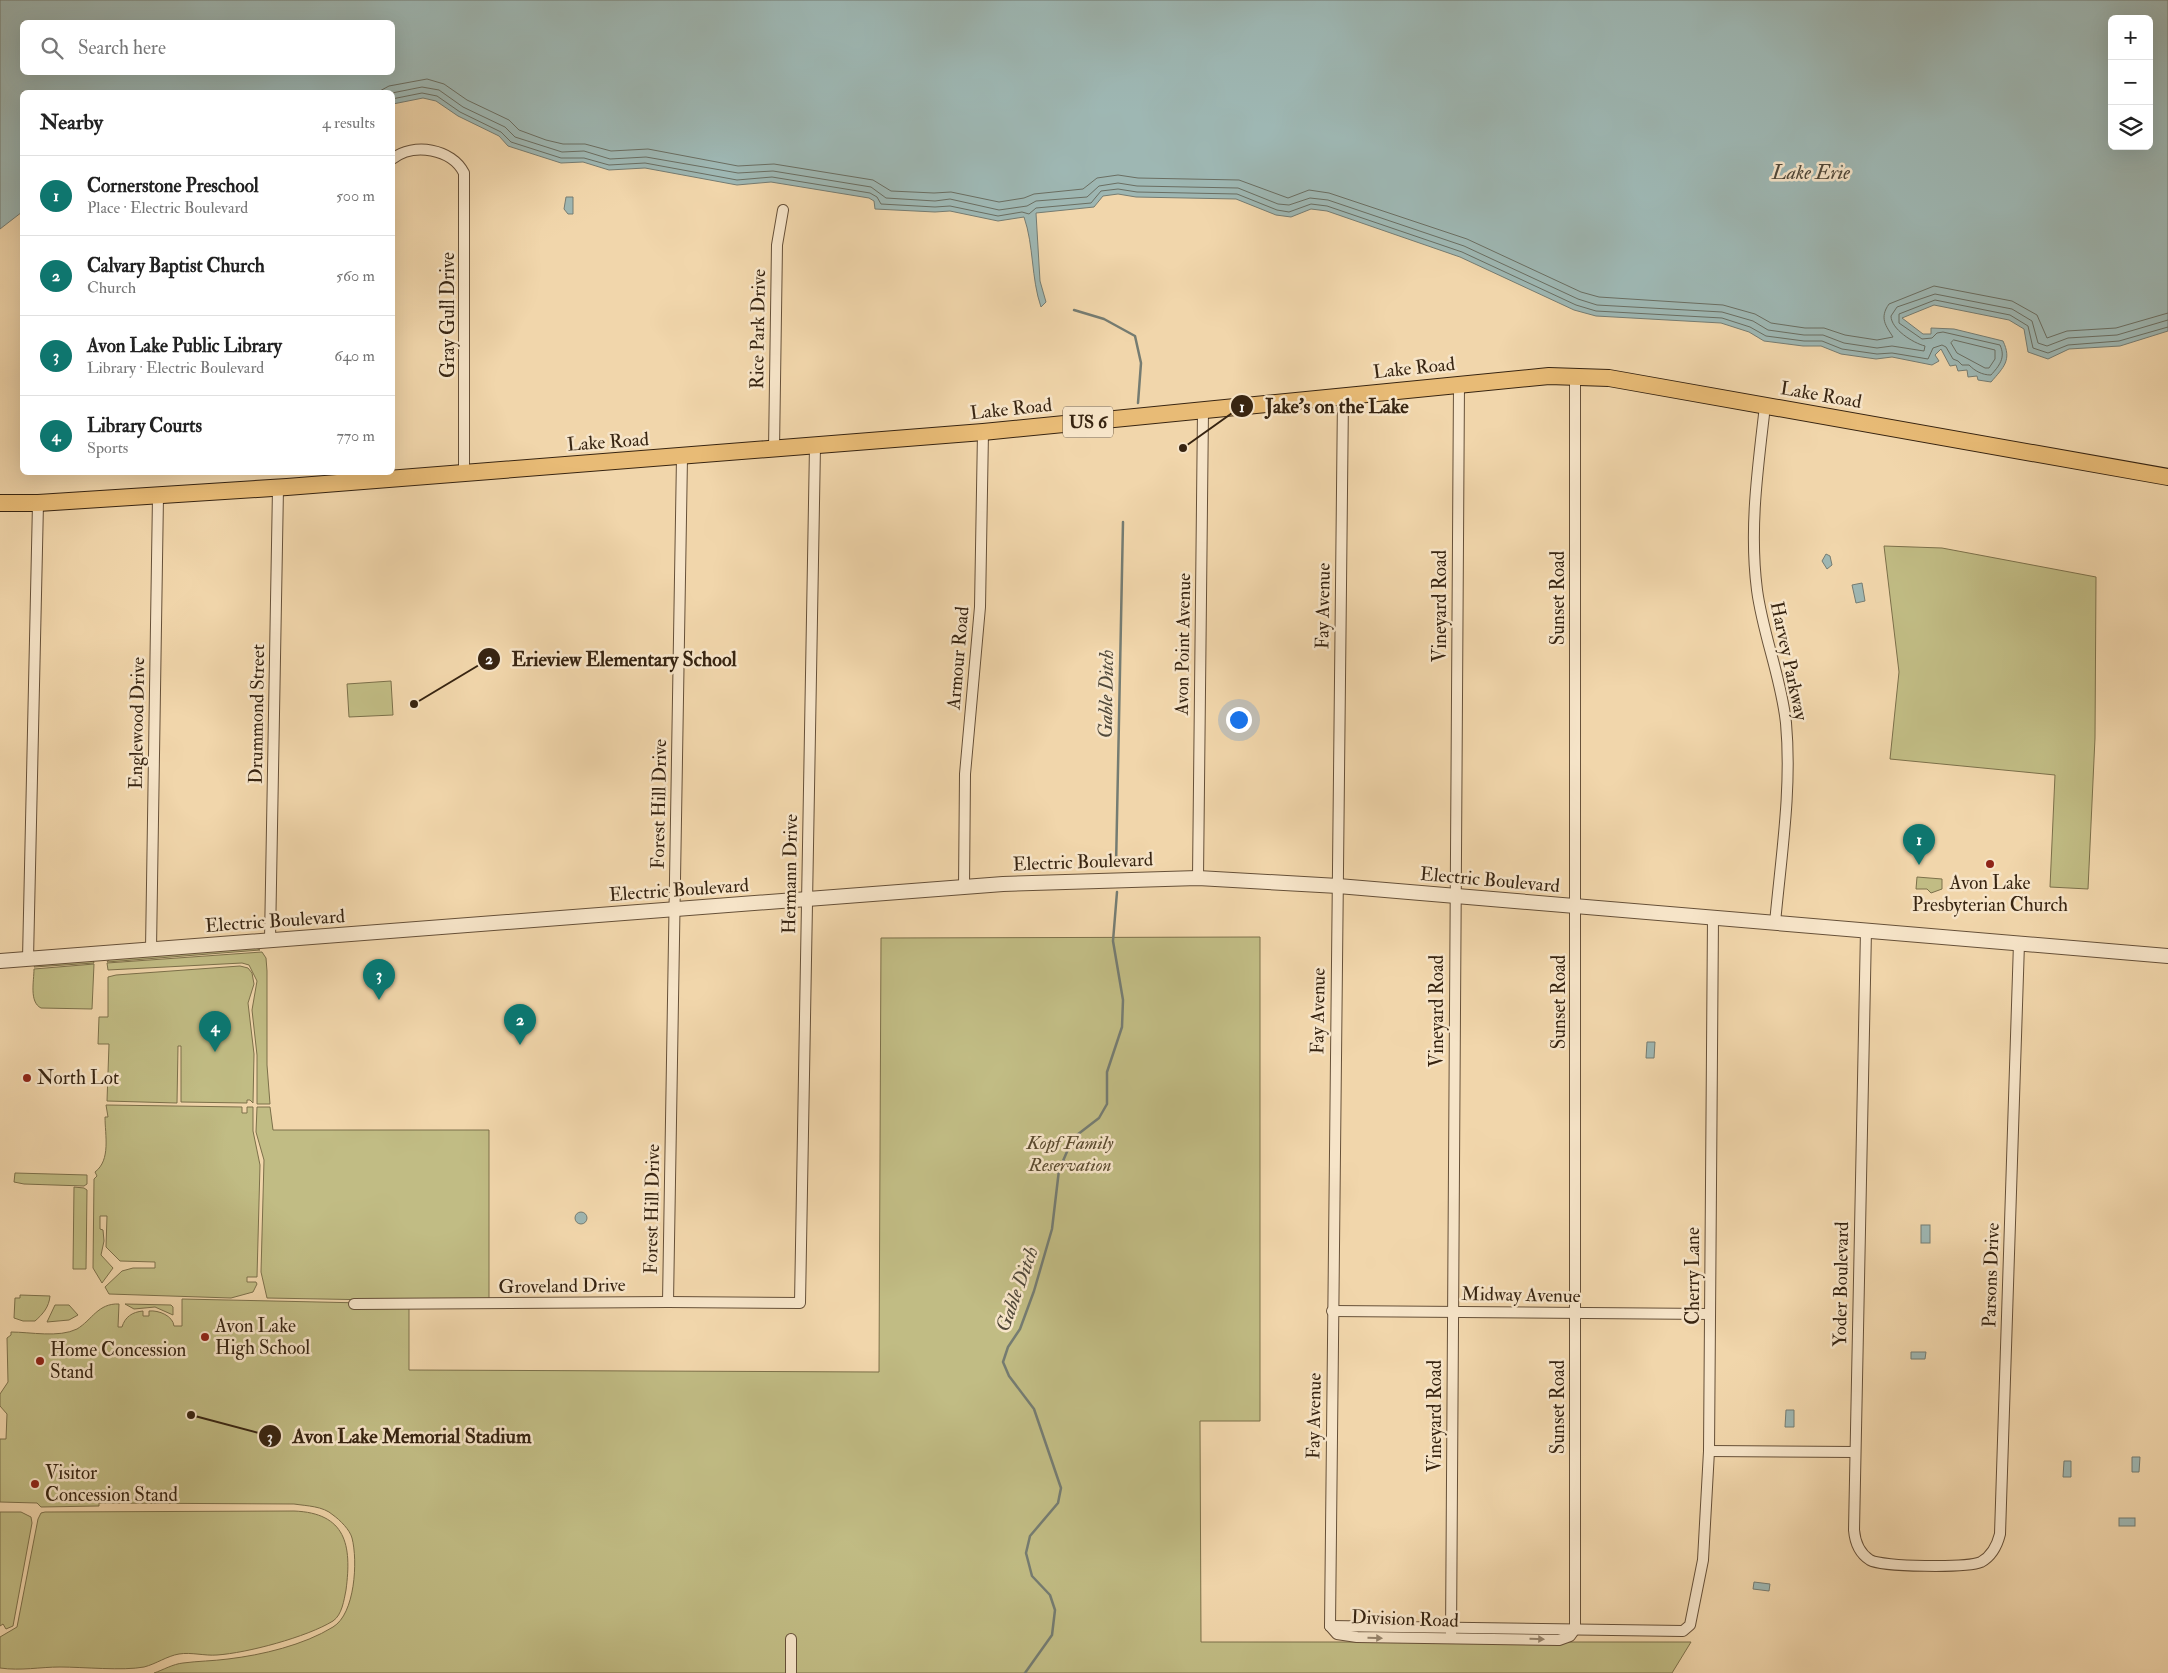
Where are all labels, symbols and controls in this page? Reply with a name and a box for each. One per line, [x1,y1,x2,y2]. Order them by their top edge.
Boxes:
map controls [2108,15,2153,150]
button: + [2108,15,2153,60]
search box [20,20,395,75]
icon: search [38,34,66,62]
text: Search here [78,36,166,60]
button: − [2108,60,2153,105]
button: layers [2108,105,2153,150]
text: Nearby [40,109,103,136]
text: 4 results [322,113,375,133]
water label: Lake Erie [1771,160,1850,185]
text: Cornerstone Preschool [87,174,259,198]
text: 1 [53,186,59,206]
text: 500 m [336,186,375,206]
text: Place · Electric Boulevard [87,198,248,218]
street label: Gray Gull Drive [436,252,460,378]
text: Calvary Baptist Church [87,254,265,278]
text: 2 [52,266,60,286]
text: 560 m [336,266,375,286]
street label: Rice Park Drive [745,269,771,389]
text: Church [87,278,136,298]
text: Avon Lake Public Library [87,334,282,358]
text: 3 [53,346,59,366]
text: 640 m [334,346,375,366]
street label: Lake Road [1372,352,1457,384]
text: Library · Electric Boulevard [87,358,264,378]
street label: Lake Road [1779,376,1864,414]
callout: Jake's on the Lake [1230,389,1418,424]
street label: Lake Road [969,393,1054,425]
text: Jake's on the Lake [1264,394,1409,419]
text: 1 [1239,398,1245,417]
road number: US 6 [1063,407,1113,438]
text: Library Courts [87,414,202,438]
text: 4 [52,426,60,446]
text: 770 m [336,426,375,446]
street label: Lake Road [566,427,650,457]
text: Sports [87,438,128,458]
street label: Vineyard Road [1428,549,1452,662]
street label: Sunset Road [1546,550,1570,645]
street label: Fay Avenue [1310,563,1336,649]
street label: Avon Point Avenue [1170,573,1196,716]
street label: Harvey Parkway [1765,599,1813,723]
street label: Armour Road [941,605,975,712]
callout: Erieview Elementary School [477,642,747,677]
street label: Drummond Street [244,644,270,784]
text: Erieview Elementary School [511,647,737,673]
water label: Gable Ditch [1093,649,1119,739]
text: 2 [485,650,493,669]
street label: Englewood Drive [124,657,150,789]
your location [1226,707,1252,733]
street label: Forest Hill Drive [646,739,672,869]
street label: Hermann Drive [777,814,803,934]
pin: 1 [1903,824,1935,865]
street label: Electric Boulevard [1012,848,1154,876]
marker: Avon Lake Presbyterian Church [1984,858,1996,870]
street label: Electric Boulevard [1419,862,1562,898]
place label: Avon Lake Presbyterian Church [1912,871,2068,917]
street label: Electric Boulevard [608,873,750,907]
street label: Electric Boulevard [204,904,346,938]
street label: Vineyard Road [1425,954,1449,1067]
street label: Sunset Road [1547,954,1571,1049]
pin: 3 [363,959,395,1000]
street label: Fay Avenue [1305,968,1331,1054]
pin: 2 [504,1004,536,1045]
pin: 4 [199,1011,231,1052]
place label: North Lot [37,1066,119,1090]
marker: North Lot [21,1072,33,1084]
park label: Kopf Family Reservation [1025,1131,1114,1177]
street label: Forest Hill Drive [639,1144,665,1274]
street label: Yoder Boulevard [1828,1221,1854,1347]
street label: Parsons Drive [1977,1222,2005,1328]
street label: Cherry Lane [1681,1227,1705,1325]
water label: Gable Ditch [990,1243,1044,1335]
street label: Groveland Drive [498,1273,626,1299]
street label: Midway Avenue [1461,1282,1581,1308]
place label: Avon Lake High School [214,1314,310,1360]
marker: Avon Lake High School [199,1331,211,1343]
place label: Home Concession Stand [50,1338,187,1384]
marker: Home Concession Stand [34,1355,46,1367]
street label: Vineyard Road [1423,1359,1447,1472]
street label: Sunset Road [1546,1359,1570,1454]
street label: Fay Avenue [1301,1373,1327,1459]
callout: Avon Lake Memorial Stadium [258,1419,542,1454]
text: Avon Lake Memorial Stadium [292,1424,532,1449]
text: 3 [267,1428,273,1447]
place label: Visitor Concession Stand [45,1461,179,1507]
marker: Visitor Concession Stand [29,1478,41,1490]
street label: Division Road [1351,1605,1460,1633]
one-way arrow [1367,1634,1383,1642]
one-way arrow [1529,1635,1545,1643]

